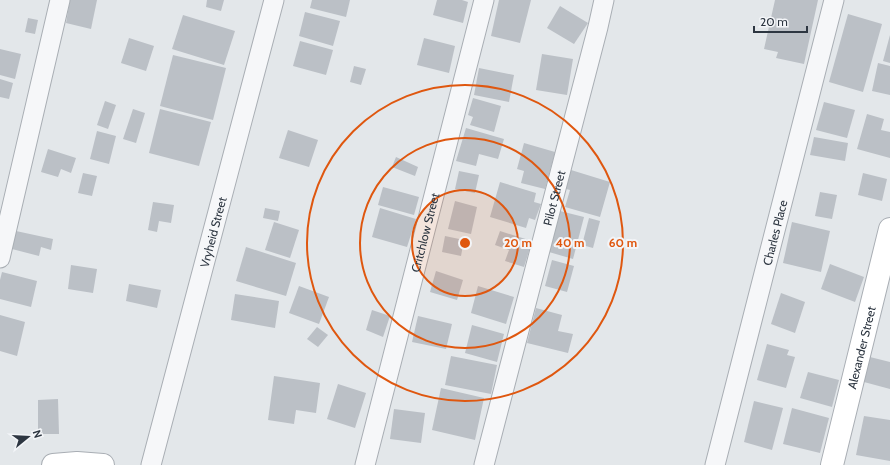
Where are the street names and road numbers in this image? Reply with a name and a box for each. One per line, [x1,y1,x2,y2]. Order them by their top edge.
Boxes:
street label: Pilot Street [539,169,568,227]
street label: Critchlow Street [407,191,442,274]
street label: Vryheid Street [196,195,229,269]
street label: Charles Place [759,198,790,267]
street label: Alexander Street [844,305,878,390]

